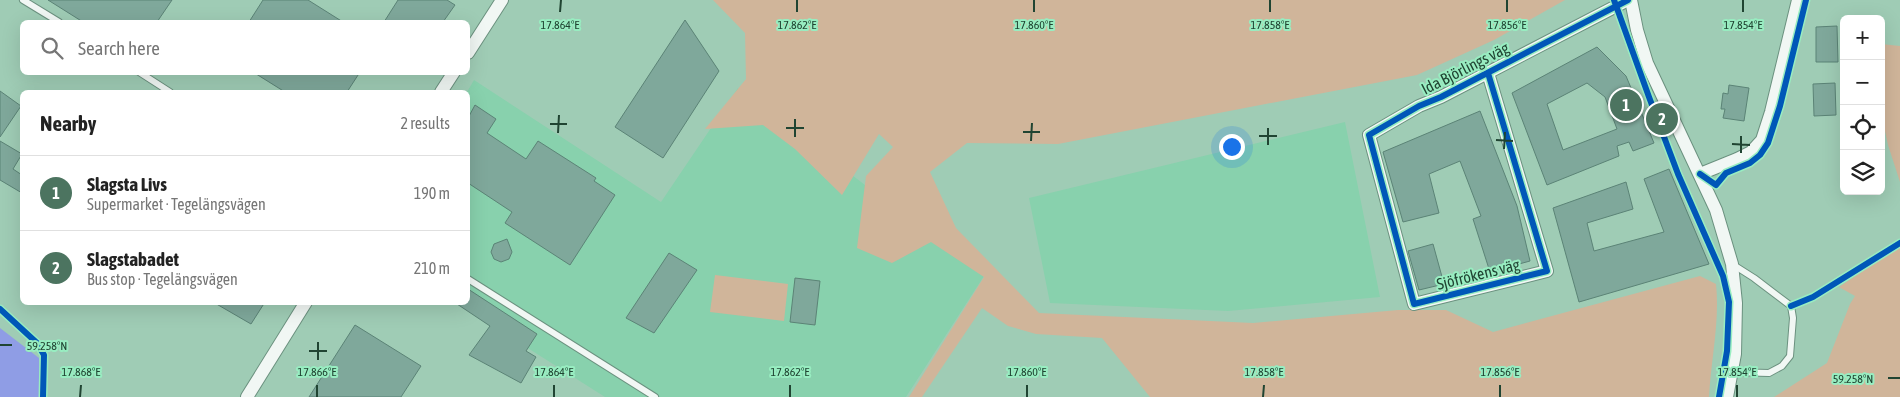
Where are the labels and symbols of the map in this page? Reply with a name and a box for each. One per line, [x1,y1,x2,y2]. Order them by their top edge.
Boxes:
text: 17.864°E [541,18,579,32]
text: 17.862°E [778,18,816,32]
text: 17.860°E [1015,18,1053,32]
text: 17.858°E [1251,18,1289,32]
text: 17.856°E [1488,18,1526,32]
text: 17.854°E [1724,18,1762,32]
street label: Ida Björlings väg [1418,38,1512,99]
pin: 1 [1610,86,1642,124]
pin: 2 [1646,100,1678,138]
your location [1219,134,1245,160]
street label: Sjöfrökens väg [1435,255,1522,294]
text: 59.258°N [27,339,67,353]
text: 17.868°E [62,365,100,379]
text: 17.866°E [298,365,336,379]
text: 17.864°E [535,365,573,379]
text: 17.862°E [771,365,809,379]
text: 17.860°E [1008,365,1046,379]
text: 17.858°E [1245,365,1283,379]
text: 17.856°E [1481,365,1519,379]
text: 17.854°E [1718,365,1756,379]
text: 59.258°N [1833,372,1873,386]

